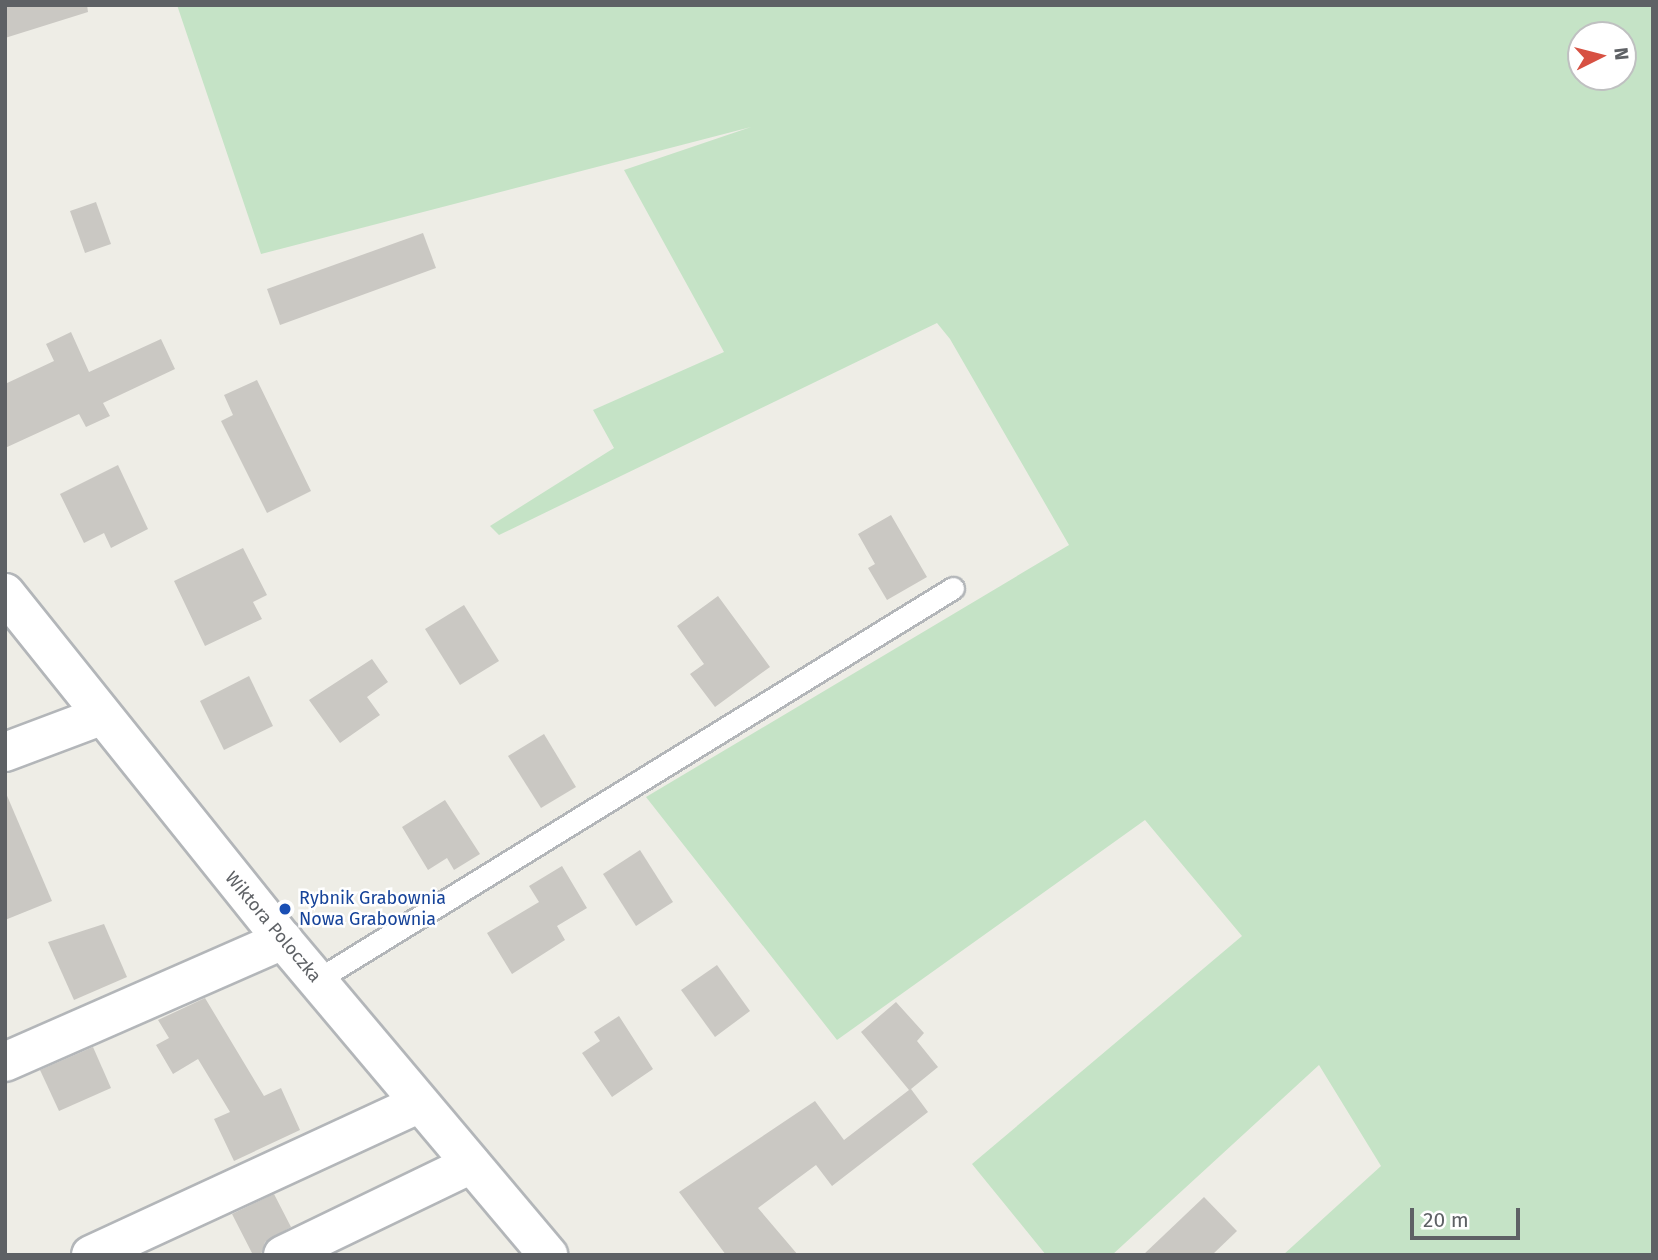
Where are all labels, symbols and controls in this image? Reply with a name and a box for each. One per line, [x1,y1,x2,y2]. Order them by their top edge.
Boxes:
north arrow [1567,21,1637,91]
text: N [1609,46,1633,61]
street label: Wiktora Poloczka [220,867,326,987]
place label: Rybnik Grabownia Nowa Grabownia [299,888,446,930]
marker: Rybnik Grabownia Nowa Grabownia [277,901,293,917]
scale bar [1413,1194,1523,1238]
text: 20 m [1423,1207,1469,1233]

